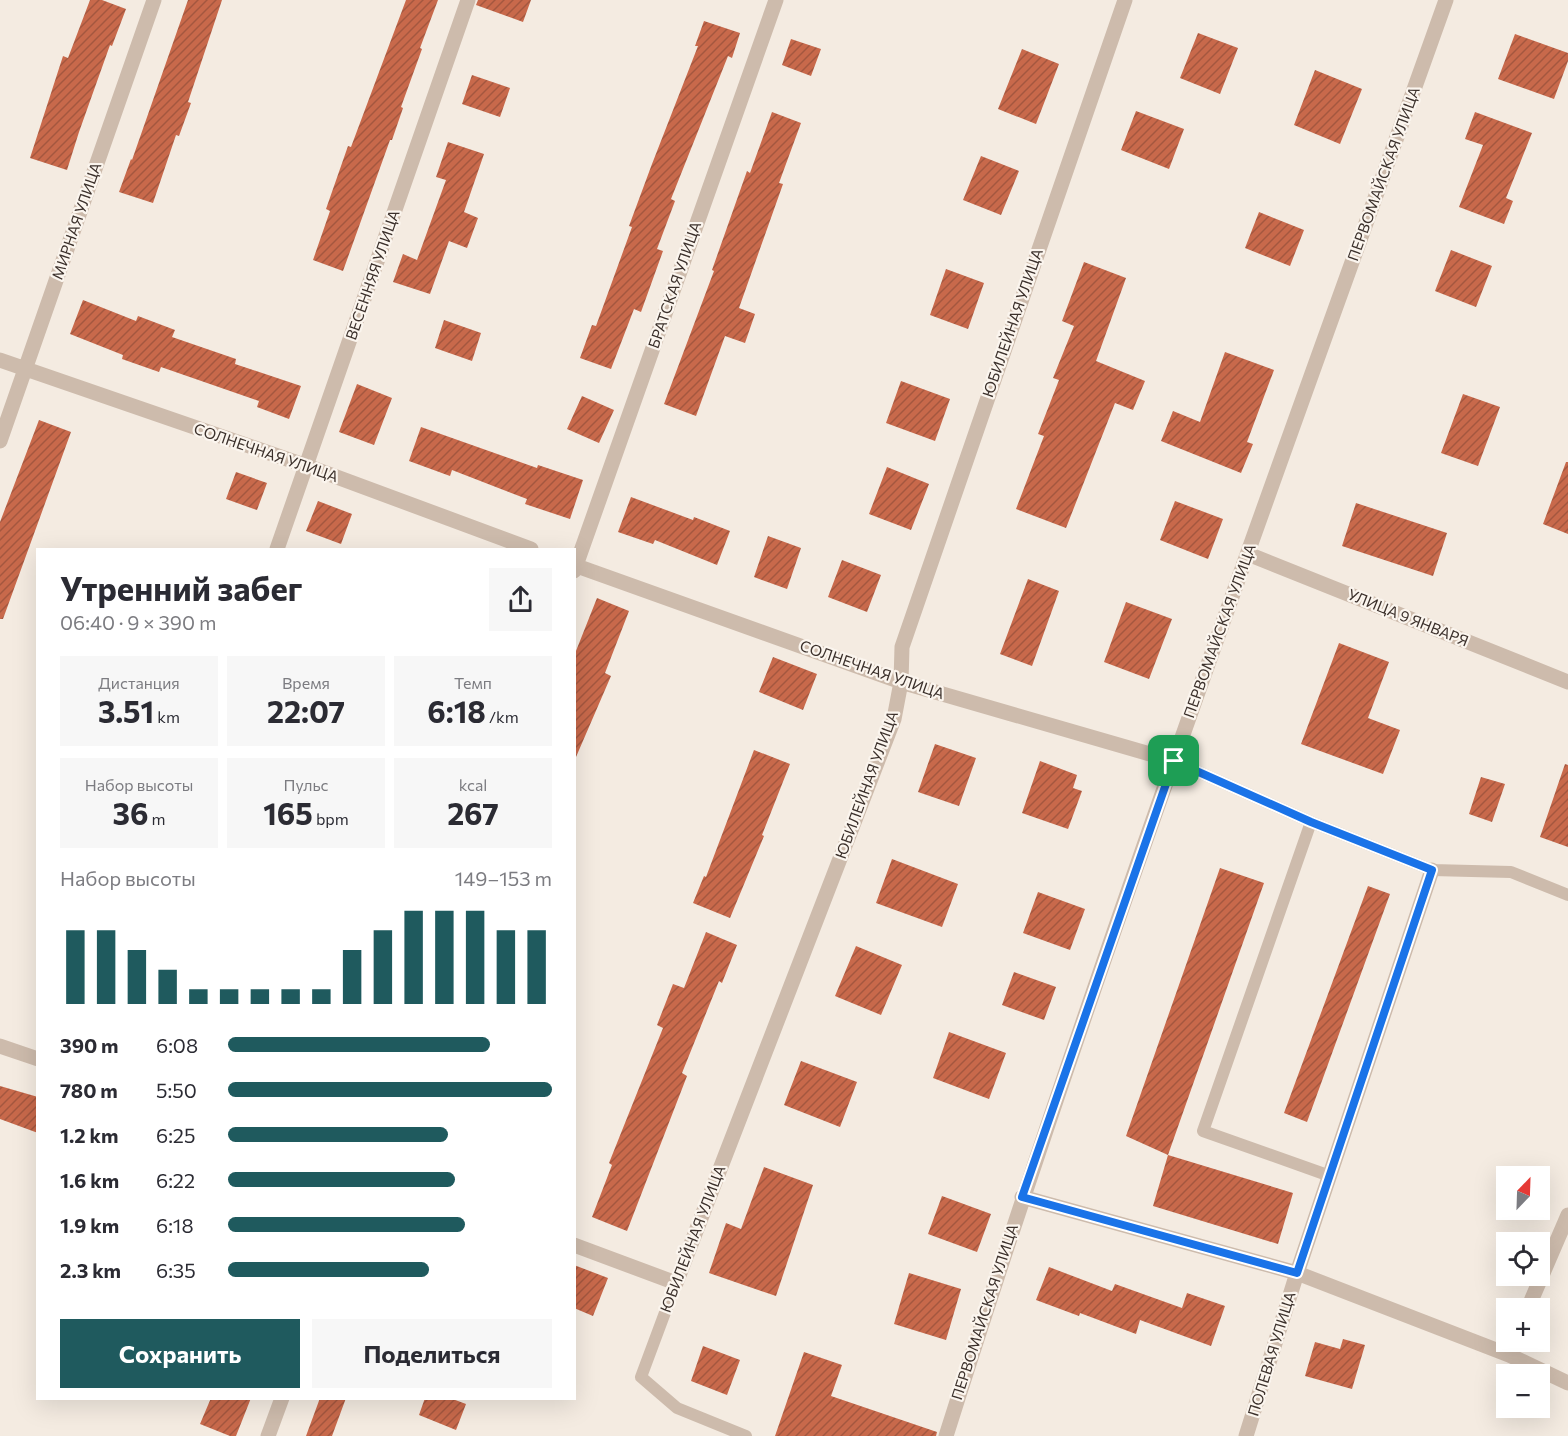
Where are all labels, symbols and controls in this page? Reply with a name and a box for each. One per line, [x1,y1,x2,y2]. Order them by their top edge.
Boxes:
street label: ПЕРВОМАЙСКАЯ УЛИЦА [1343,84,1423,263]
street label: МИРНАЯ УЛИЦА [48,160,105,282]
street label: ВЕСЕННЯЯ УЛИЦА [341,207,403,342]
street label: БРАТСКАЯ УЛИЦА [644,219,704,350]
street label: ЮБИЛЕЙНАЯ УЛИЦА [978,246,1046,399]
street label: СОЛНЕЧНАЯ УЛИЦА [192,419,341,485]
street label: ПЕРВОМАЙСКАЯ УЛИЦА [1179,541,1259,720]
text: Утренний забег [60,567,302,608]
button: share [489,568,552,631]
street label: УЛИЦА 9 ЯНВАРЯ [1345,585,1471,650]
text: 06:40 · 9 × 390 m [60,610,216,634]
street label: СОЛНЕЧНАЯ УЛИЦА [798,636,947,702]
text: Дистанция [98,673,180,692]
text: Время [282,673,330,692]
text: Темп [454,673,492,692]
text: 3.51 [98,692,154,729]
text: 22:07 [267,692,345,729]
text: 6:18 [427,692,486,729]
text: km [154,707,180,726]
text: /km [486,707,519,726]
street label: ЮБИЛЕЙНАЯ УЛИЦА [831,708,901,861]
pin [1148,735,1199,786]
icon: arrive [1157,744,1190,777]
text: Набор высоты [85,775,193,794]
text: Пульс [283,775,329,794]
text: kcal [459,775,487,794]
text: 36 [112,794,148,831]
text: 165 [263,794,313,831]
text: 267 [447,794,499,831]
text: m [148,809,166,828]
text: bpm [313,809,349,828]
text: Набор высоты [60,866,196,890]
text: 149–153 m [455,866,552,890]
text: 390 m [60,1033,119,1057]
text: 6:08 [156,1033,198,1057]
text: 780 m [60,1078,118,1102]
text: 5:50 [156,1078,197,1102]
text: 1.2 km [60,1123,118,1147]
text: 6:25 [156,1123,195,1147]
street label: ЮБИЛЕЙНАЯ УЛИЦА [656,1163,728,1315]
north arrow [1496,1166,1550,1220]
map controls [1496,1166,1550,1418]
text: 1.6 km [60,1168,119,1192]
text: 6:22 [156,1168,195,1192]
text: 1.9 km [60,1213,119,1237]
text: 6:18 [156,1213,194,1237]
street label: ПЕРВОМАЙСКАЯ УЛИЦА [947,1221,1021,1402]
button: locate [1496,1232,1550,1286]
text: 2.3 km [60,1258,121,1282]
text: 6:35 [156,1258,196,1282]
street label: ПОЛЕВАЯ УЛИЦА [1244,1289,1299,1418]
button: + [1496,1298,1550,1352]
button: Сохранить [60,1319,300,1388]
button: Поделиться [312,1319,552,1388]
button: − [1496,1364,1550,1418]

